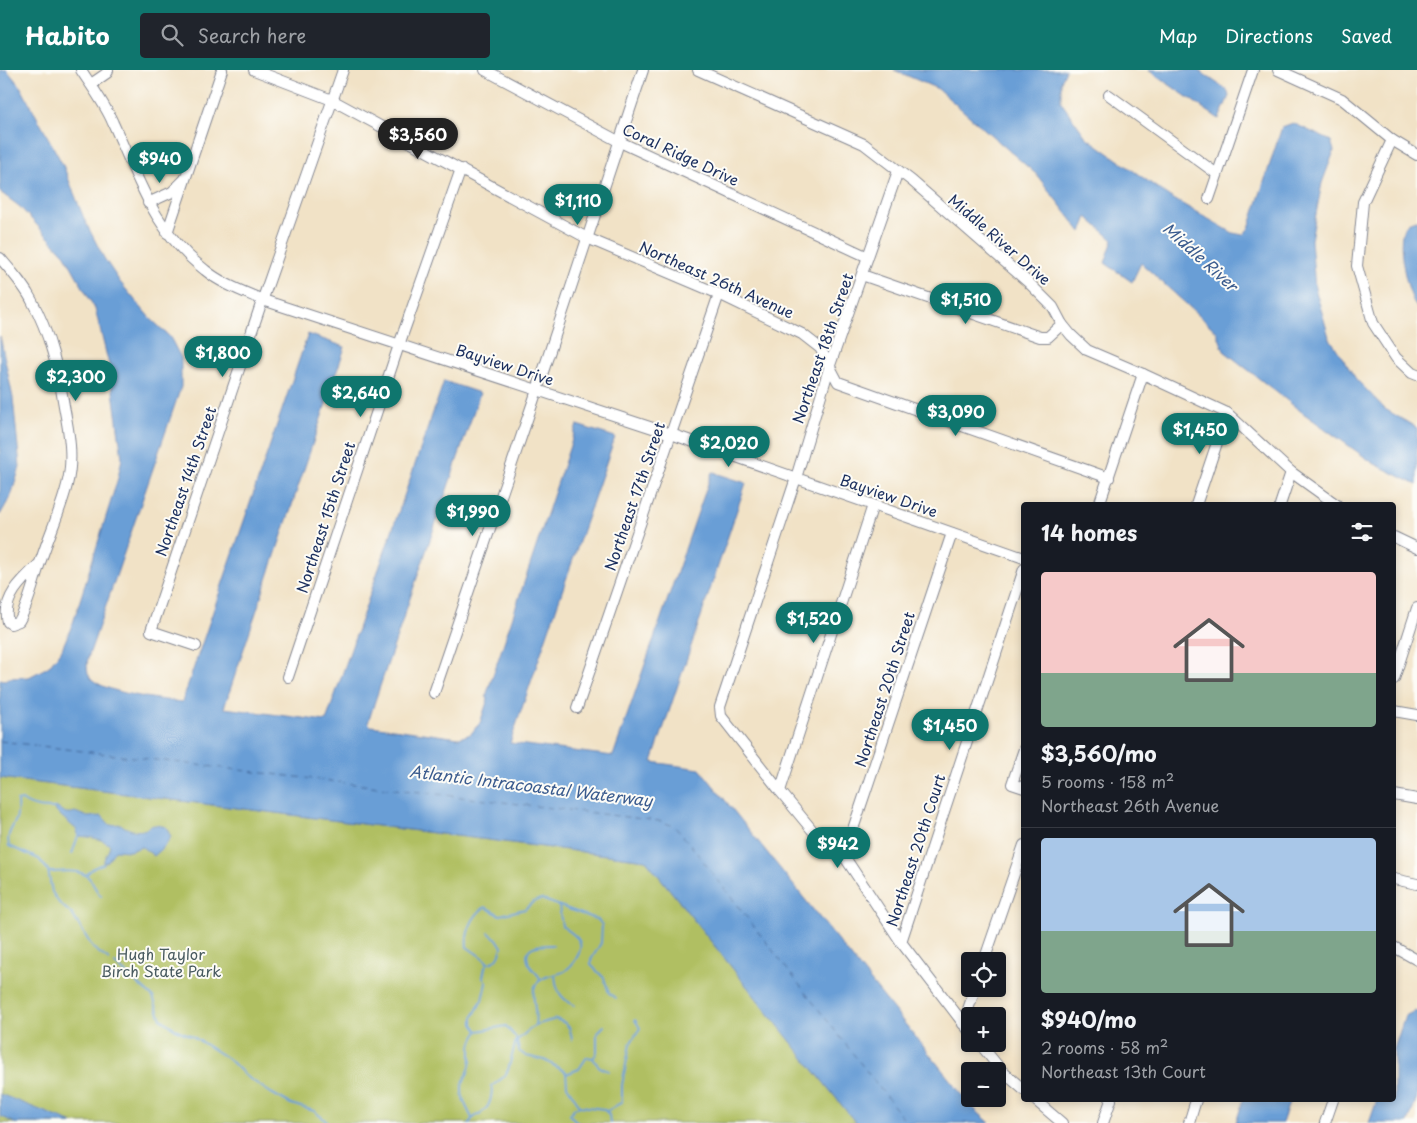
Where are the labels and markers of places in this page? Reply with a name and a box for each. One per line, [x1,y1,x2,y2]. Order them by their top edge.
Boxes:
pin: $3,560 [377,118,459,160]
pin: $940 [130,142,190,184]
pin: $1,110 [537,184,619,226]
pin: $1,510 [925,282,1007,325]
pin: $1,800 [182,336,264,378]
pin: $2,300 [35,360,117,402]
pin: $2,640 [320,376,402,418]
pin: $3,090 [915,394,997,437]
pin: $1,450 [1159,412,1241,455]
pin: $2,020 [688,426,770,468]
pin: $1,990 [432,494,514,537]
pin: $1,520 [773,602,855,644]
pin: $1,450 [909,708,991,751]
pin: $942 [808,826,868,869]

